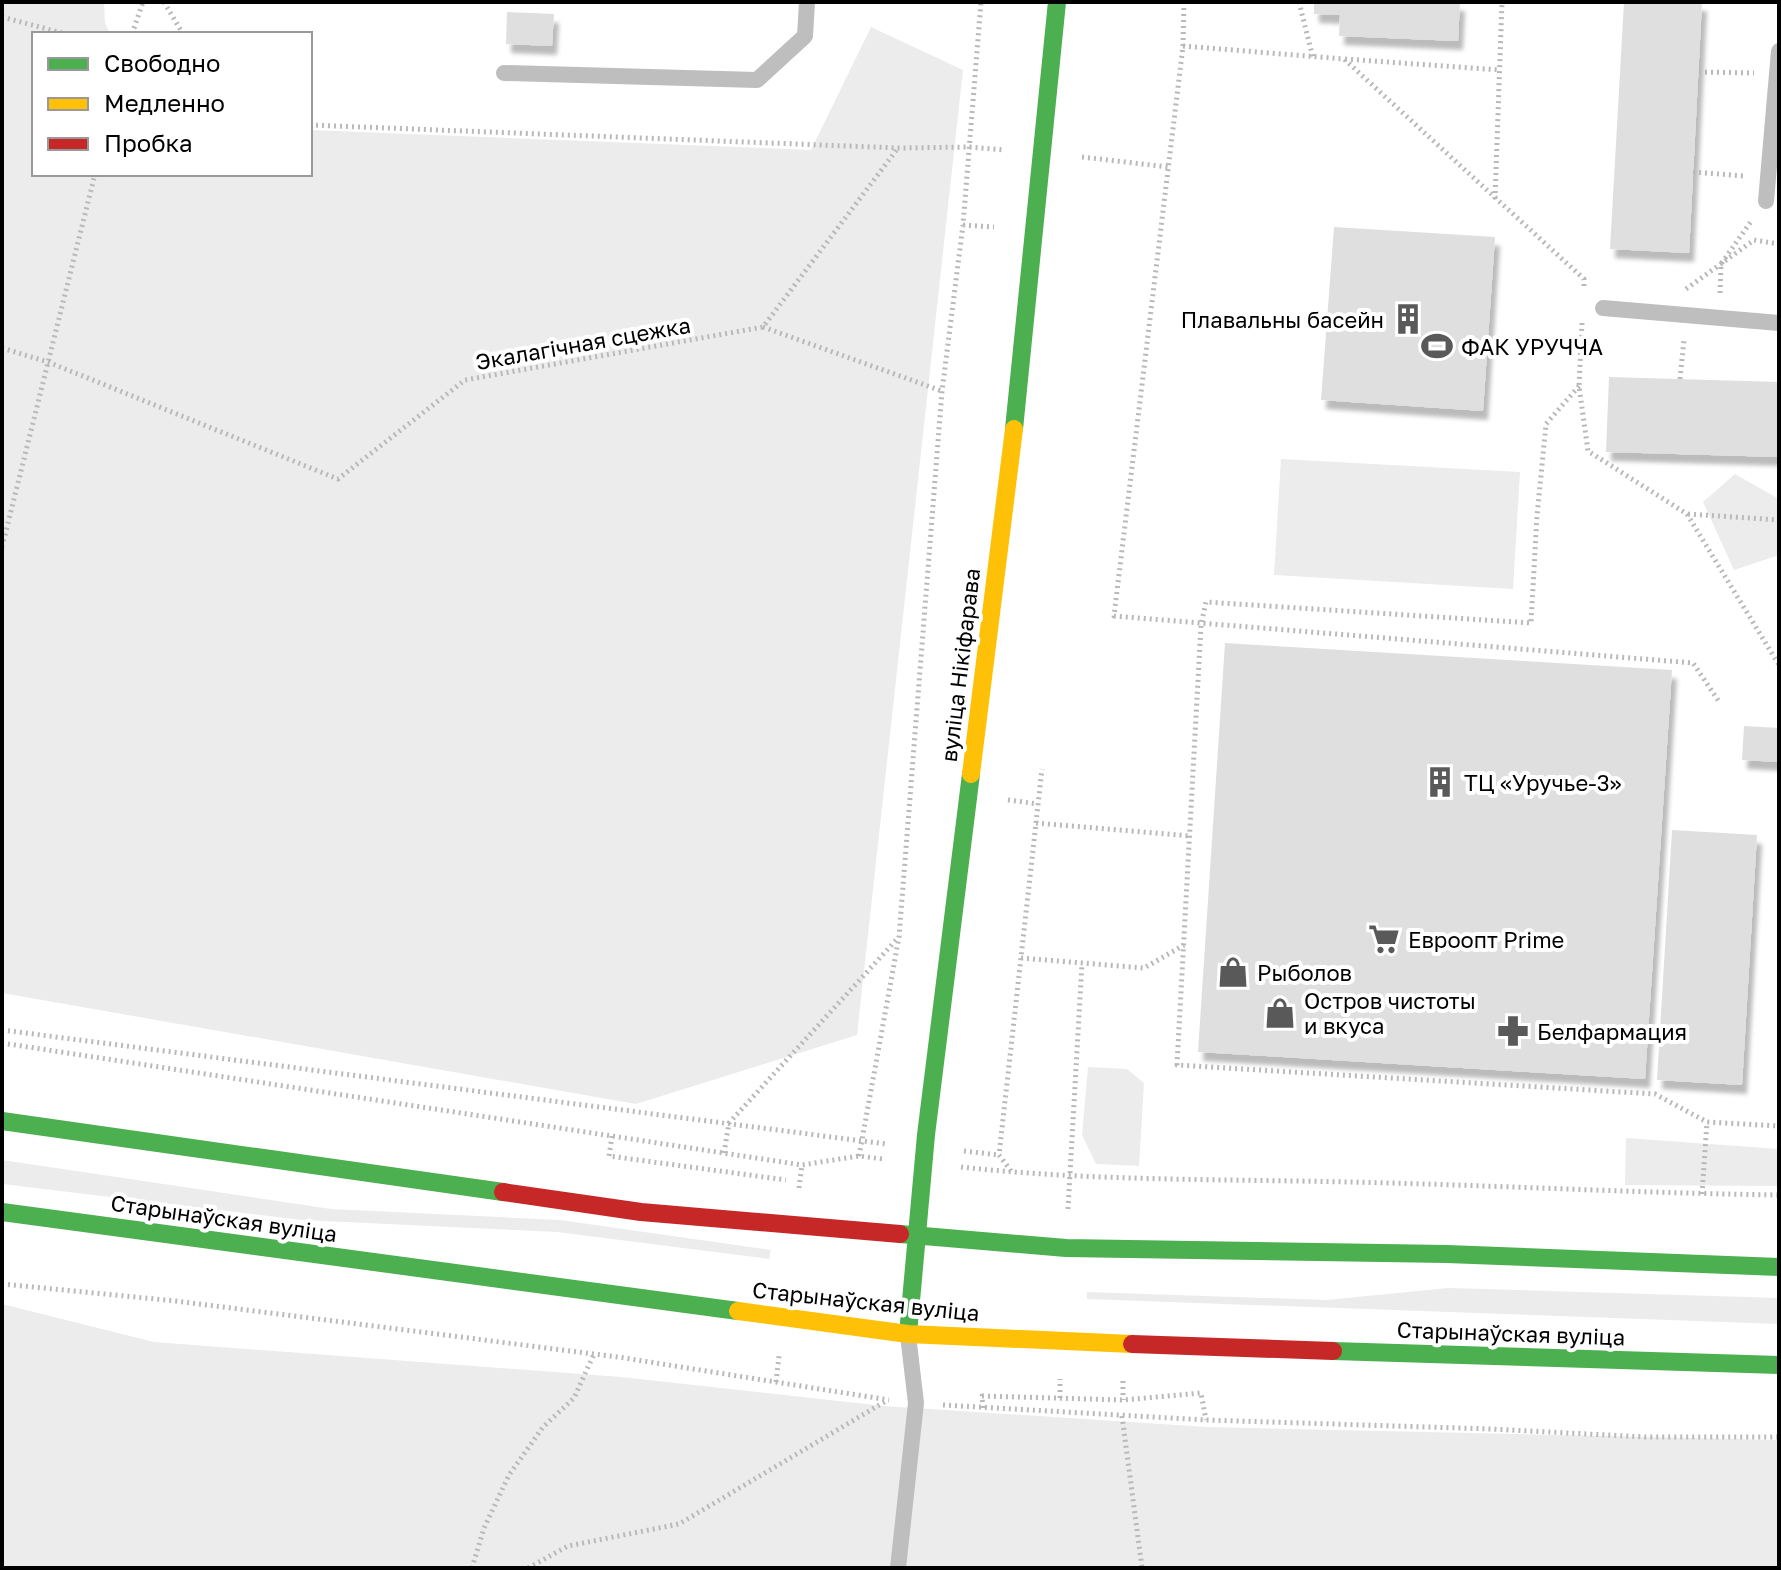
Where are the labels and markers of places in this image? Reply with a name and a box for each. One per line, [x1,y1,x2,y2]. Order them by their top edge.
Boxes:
building icon: Плавальны басейн [1391,302,1425,336]
place label: Плавальны басейн [1181,306,1384,333]
sports icon: ФАК УРУЧЧА [1420,329,1454,363]
place label: ФАК УРУЧЧА [1461,333,1603,360]
building icon: ТЦ «Уручье-3» [1423,765,1457,799]
place label: ТЦ «Уручье-3» [1464,769,1622,796]
supermarket icon: Евроопт Prime [1367,922,1401,956]
place label: Евроопт Prime [1408,926,1564,953]
shop icon: Рыболов [1216,955,1250,989]
place label: Рыболов [1257,959,1352,986]
place label: Остров чистоты и вкуса [1304,987,1476,1039]
shop icon: Остров чистоты и вкуса [1263,996,1297,1030]
pharmacy icon: Белфармация [1496,1014,1530,1048]
place label: Белфармация [1537,1018,1687,1045]

